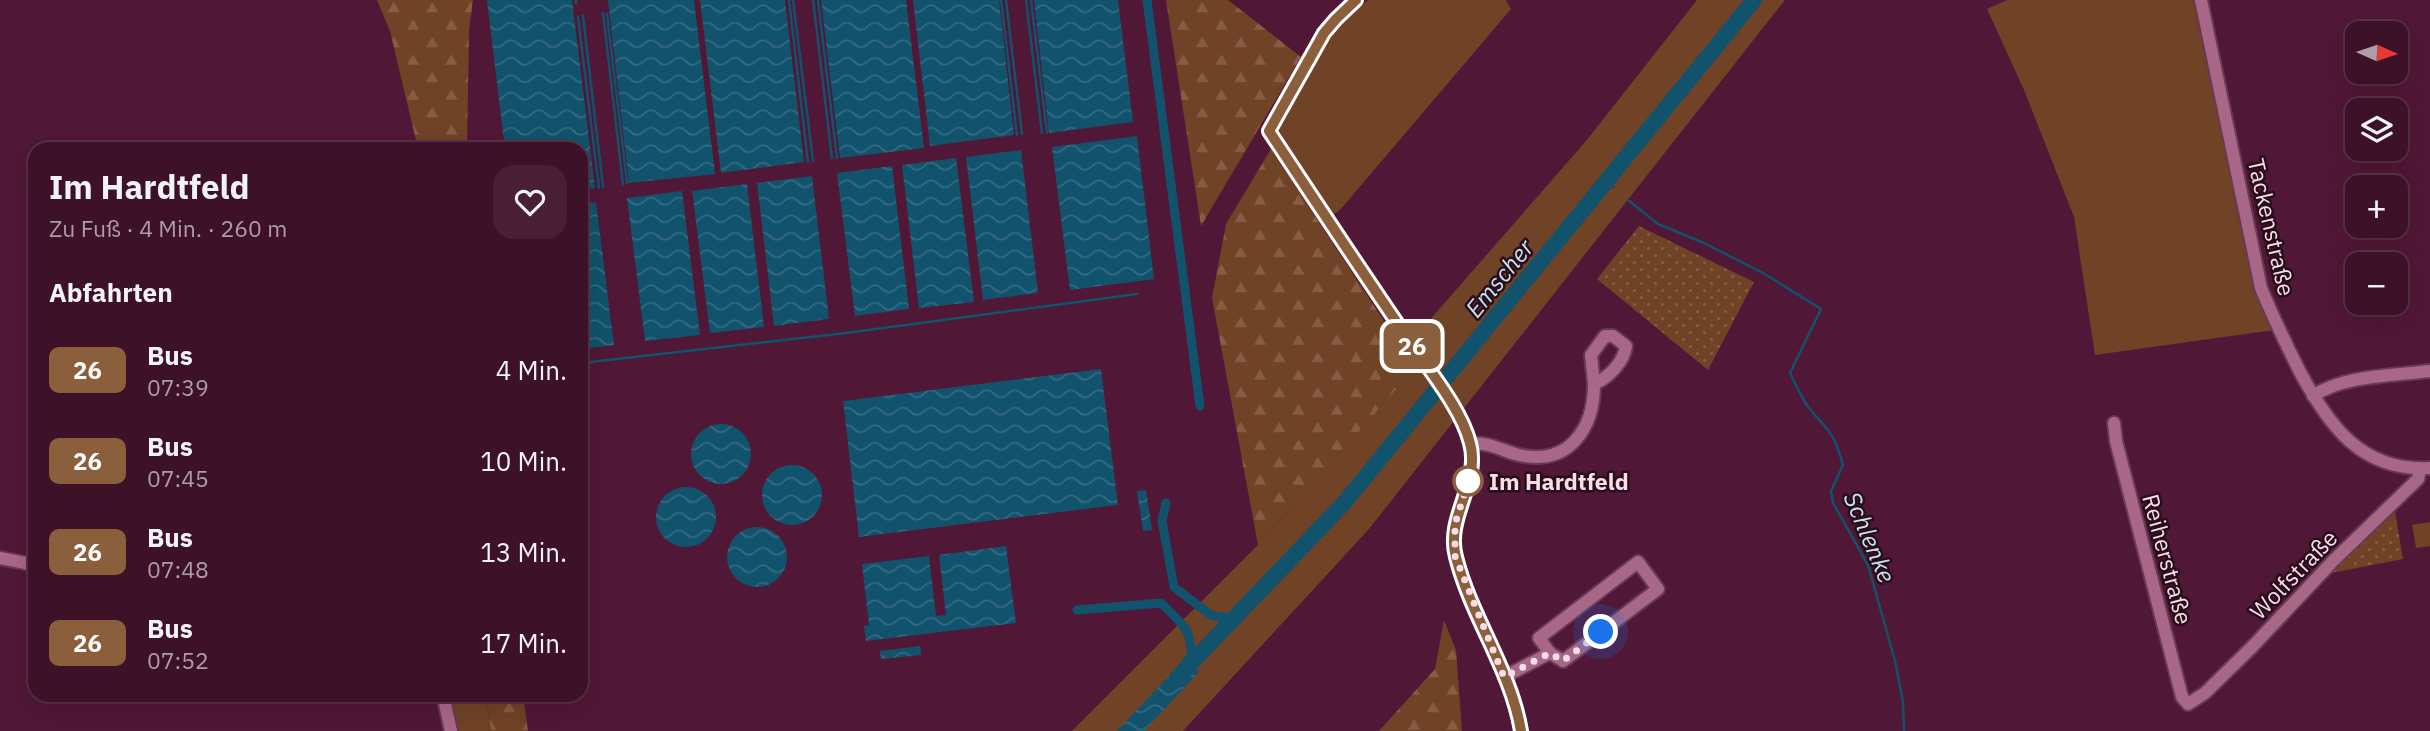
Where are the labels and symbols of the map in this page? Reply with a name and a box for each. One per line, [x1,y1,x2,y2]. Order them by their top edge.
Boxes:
north arrow [2345,21,2408,84]
street label: Tackenstraße [2242,155,2302,299]
water label: Emscher [1458,231,1541,324]
line badge: 26 [1380,323,1444,369]
marker: Im Hardtfeld [1453,466,1483,496]
place label: Im Hardtfeld [1489,466,1629,496]
water label: Schlenke [1837,487,1903,587]
street label: Reiherstraße [2136,490,2200,628]
street label: Wolfstraße [2243,523,2343,625]
your location [1583,614,1618,649]

